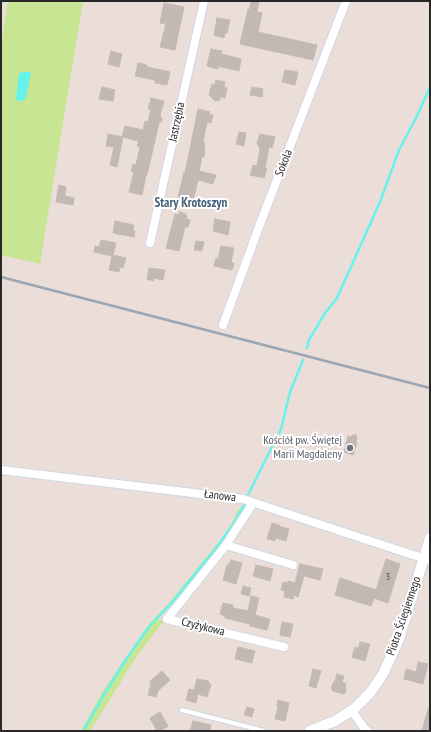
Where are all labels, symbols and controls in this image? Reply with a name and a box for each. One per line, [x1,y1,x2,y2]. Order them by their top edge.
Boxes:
street label: Jastrzębia [166,101,188,143]
street label: Sokola [272,148,296,178]
district label: Stary Krotoszyn [155,195,227,211]
place label: Kościół pw. Świętej Marii Magdaleny [263,434,342,462]
marker: Kościół pw. Świętej Marii Magdaleny [345,443,355,453]
street label: Łanowa [203,487,237,505]
house number: 3 [386,571,390,583]
street label: Piotra Ściegiennego [384,575,424,657]
street label: Czyżykowa [180,615,226,639]

